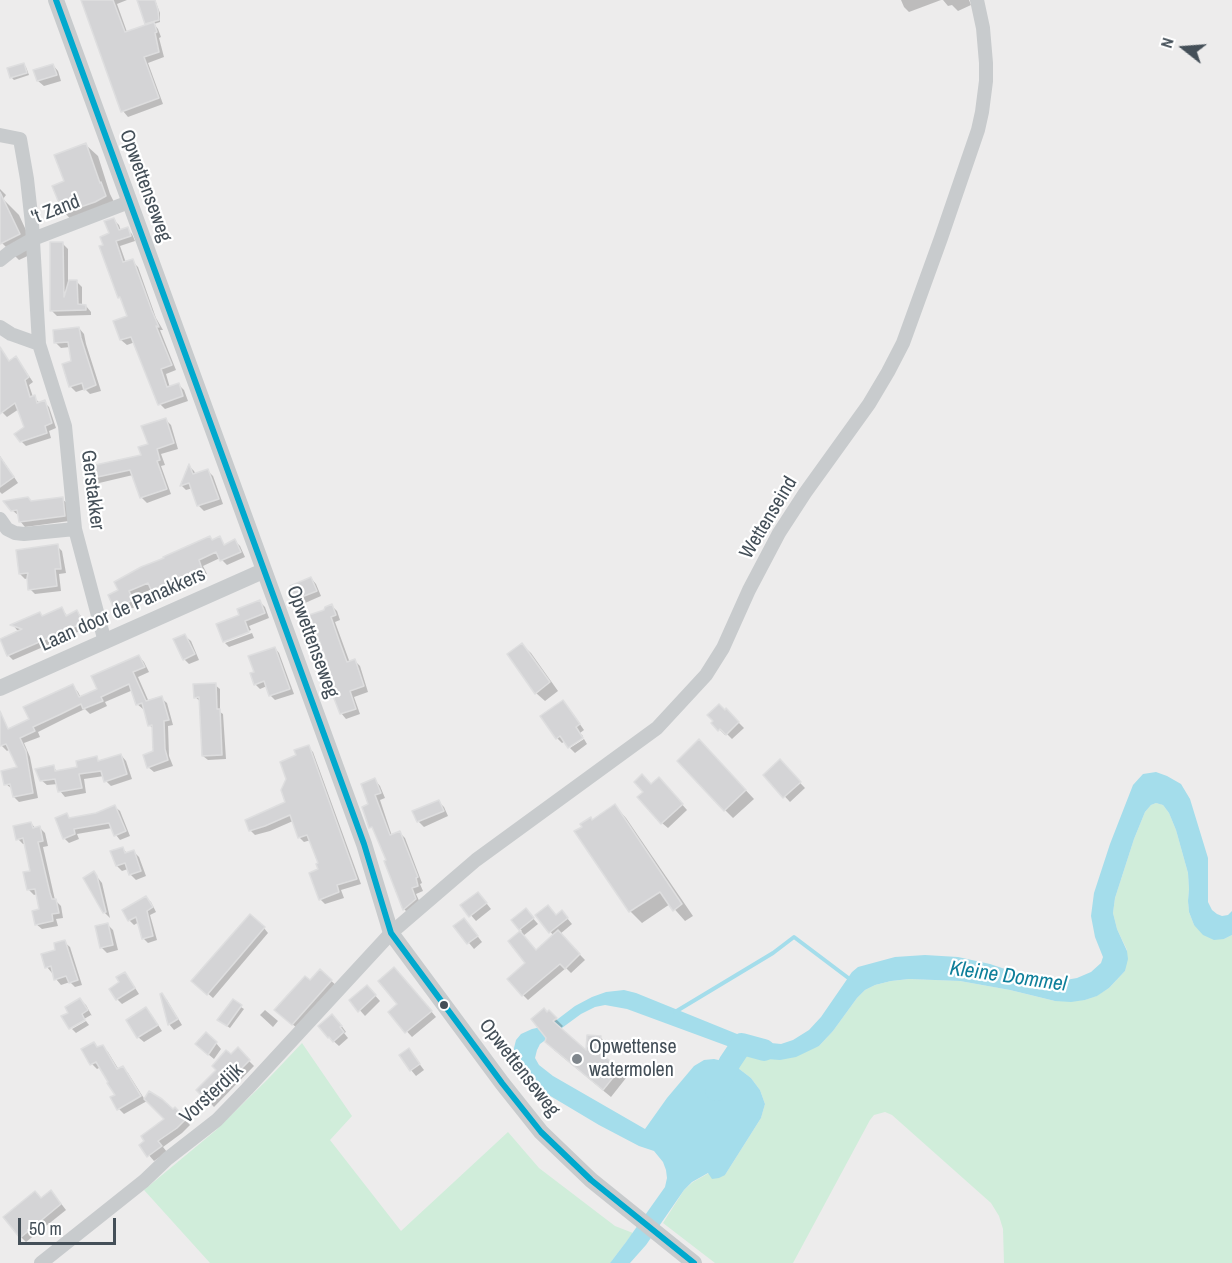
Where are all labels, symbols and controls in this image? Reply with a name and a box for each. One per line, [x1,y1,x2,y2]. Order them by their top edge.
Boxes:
north arrow [1154,18,1214,78]
text: N [1155,35,1179,50]
street label: Opwettenseweg [114,127,176,245]
street label: 't Zand [29,190,83,230]
street label: Gerstakker [75,449,109,531]
street label: Wettenseind [735,472,803,564]
street label: Laan door de Panakkers [36,563,210,657]
street label: Opwettenseweg [281,583,343,701]
water label: Kleine Dommel [948,956,1068,998]
unlabelled marker [438,999,450,1011]
street label: Opwettenseweg [473,1014,565,1122]
place label: Opwettense watermolen [589,1036,677,1083]
marker: Opwettense watermolen [570,1052,584,1066]
street label: Vorsterdijk [175,1059,249,1129]
scale bar [21,1206,118,1244]
text: 50 m [29,1216,62,1241]

